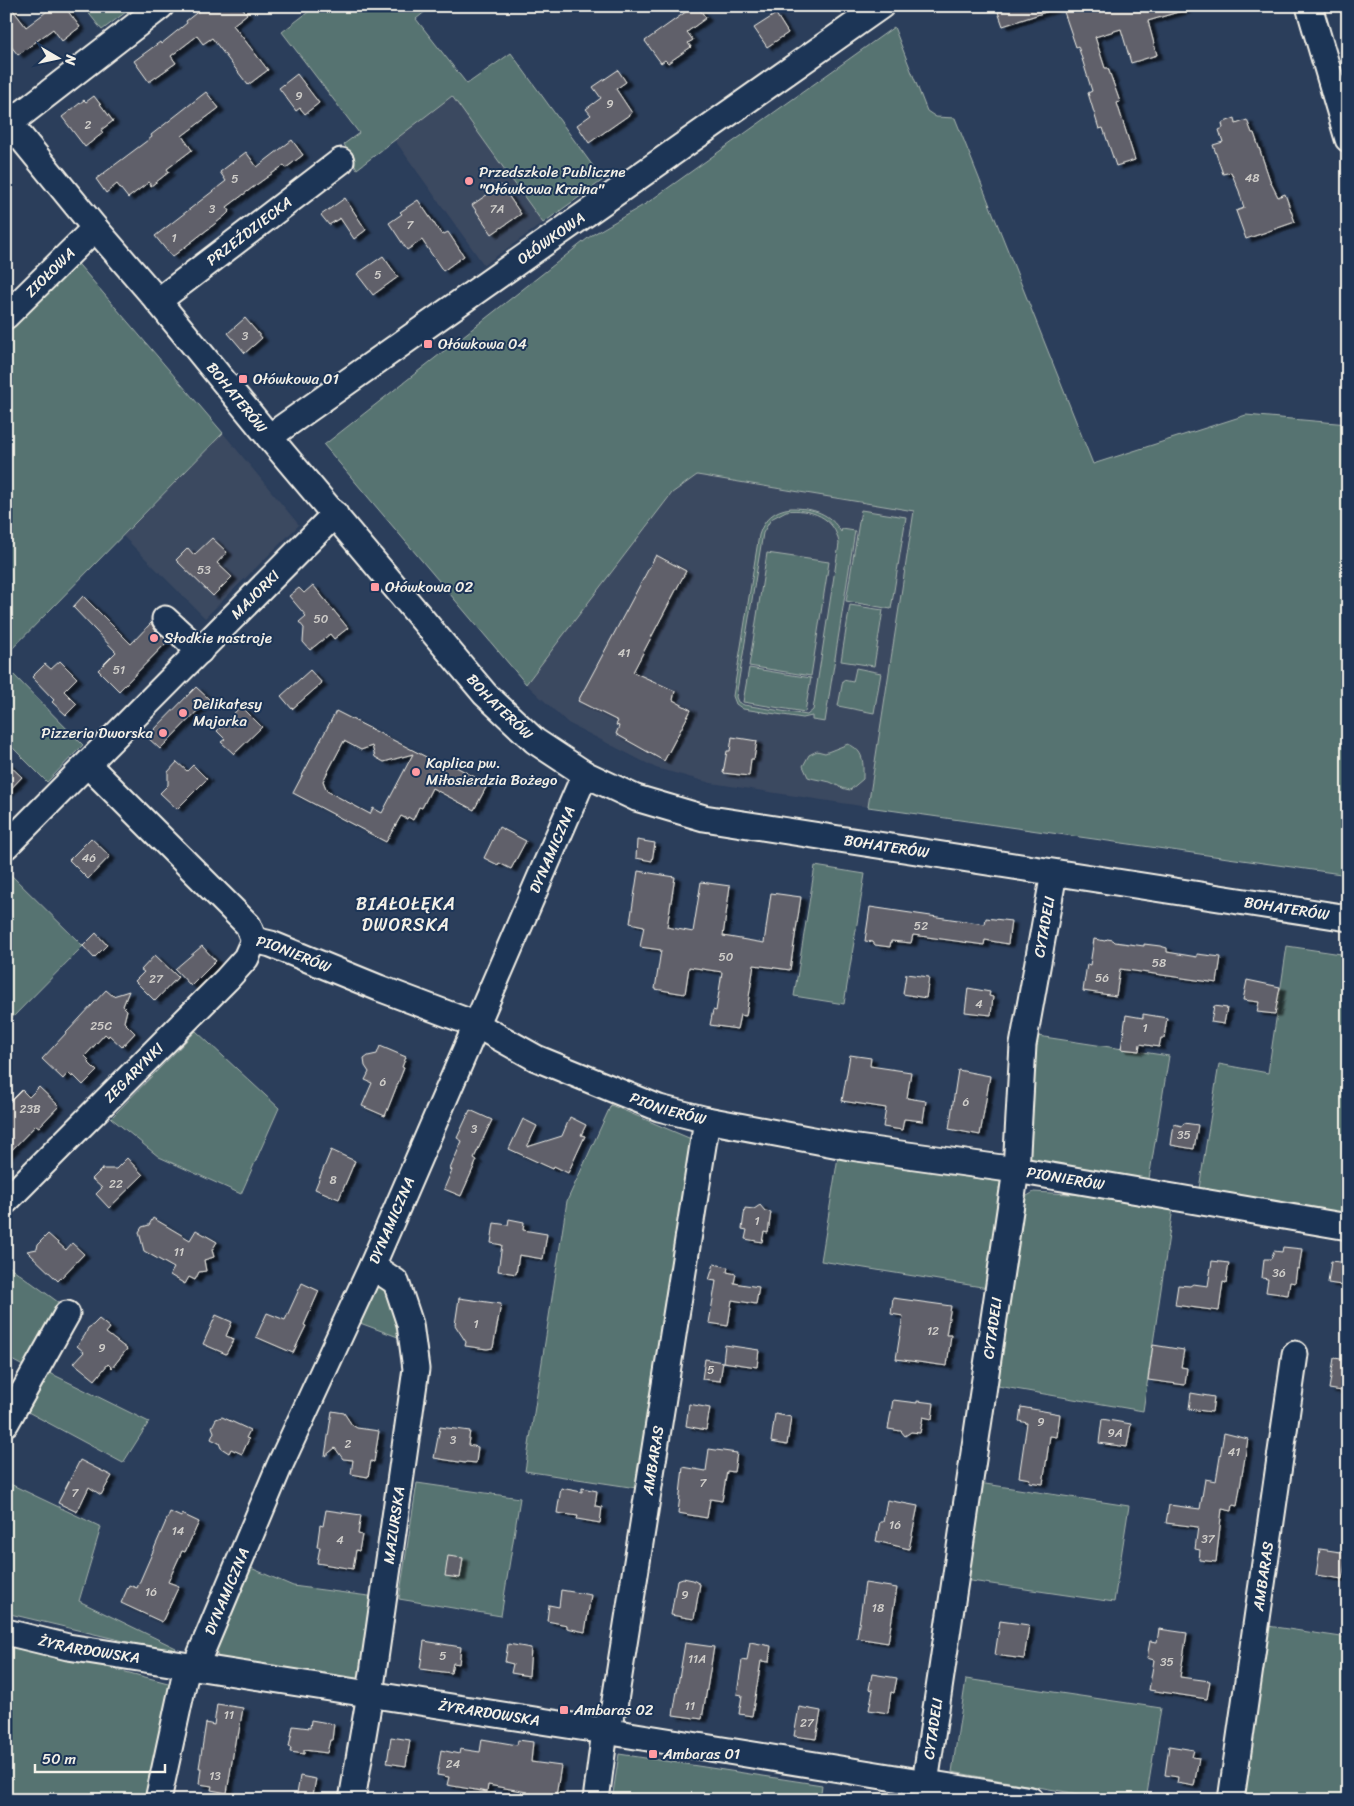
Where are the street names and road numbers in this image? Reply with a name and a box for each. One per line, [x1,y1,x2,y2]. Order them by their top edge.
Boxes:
street label: PRZEŹDZIECKA [201,190,298,273]
street label: OŁÓWKOWA [511,205,591,272]
street label: ZIOŁOWA [19,241,82,304]
street label: BOHATERÓW [200,356,274,439]
street label: MAJORKI [224,563,286,626]
street label: BOHATERÓW [460,668,540,746]
street label: DYNAMICZNA [522,802,583,897]
street label: BOHATERÓW [842,827,931,866]
street label: BOHATERÓW [1242,889,1332,928]
street label: CYTADELI [1026,894,1063,960]
street label: PIONIERÓW [254,928,335,980]
street label: ZEGARYNKI [97,1036,170,1109]
street label: PIONIERÓW [626,1084,709,1132]
street label: PIONIERÓW [1025,1159,1107,1198]
street label: DYNAMICZNA [361,1173,422,1268]
street label: CYTADELI [975,1295,1010,1361]
street label: AMBARAS [635,1423,671,1498]
street label: MAZURSKA [376,1485,412,1566]
street label: AMBARAS [1245,1539,1281,1614]
street label: DYNAMICZNA [197,1544,257,1639]
street label: ŻYRARDOWSKA [36,1627,142,1671]
street label: ŻYRARDOWSKA [436,1692,542,1734]
street label: CYTADELI [916,1696,951,1761]

